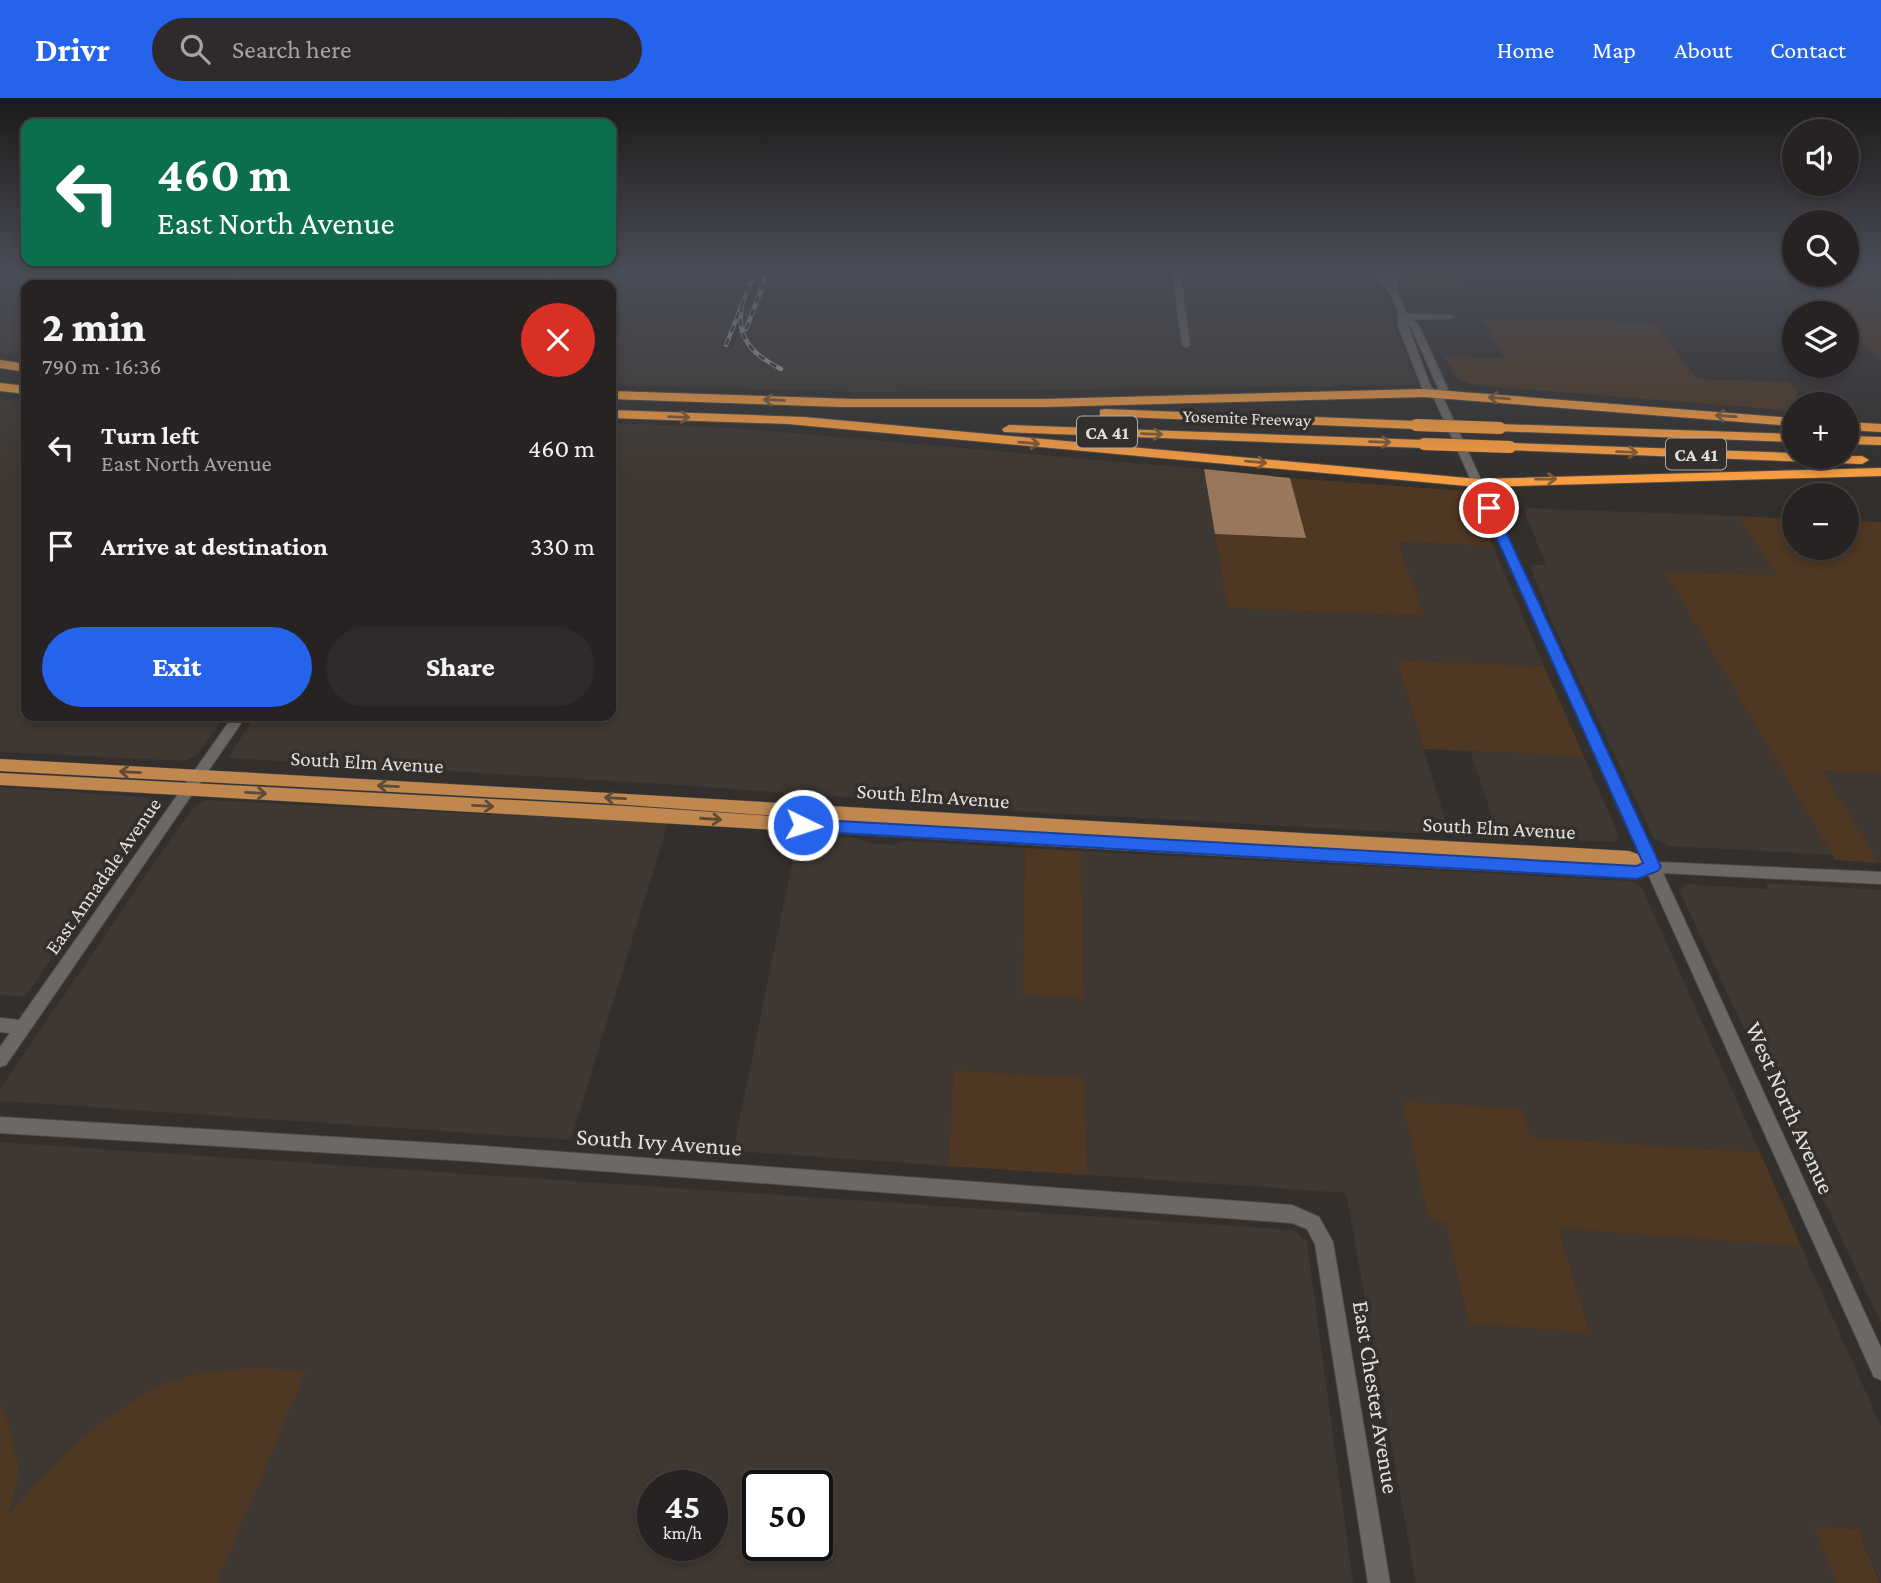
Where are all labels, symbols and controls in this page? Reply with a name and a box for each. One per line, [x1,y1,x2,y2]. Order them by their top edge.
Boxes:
search box [152,18,642,81]
icon: search [176,30,214,68]
text: Drivr [35,31,110,68]
text: Search here [232,35,351,64]
text: Home [1497,36,1554,63]
text: Map [1592,36,1636,63]
text: About [1674,36,1732,63]
text: Contact [1770,36,1846,63]
map controls [1782,119,1859,560]
button: sound [1782,119,1859,196]
icon: left [42,147,133,238]
text: 460 m [157,147,291,202]
text: East North Avenue [157,205,394,241]
button: search [1782,210,1859,287]
button: layers [1782,301,1859,378]
text: 2 min [42,303,146,350]
button: close [521,303,595,377]
text: 790 m · 16:36 [42,353,161,379]
one-way arrow [1488,391,1511,404]
button: + [1782,392,1859,469]
one-way arrow [763,394,786,407]
street label: Yosemite Freeway [1182,406,1312,430]
one-way arrow [1715,409,1737,422]
one-way arrow [667,410,690,423]
road number: CA 41 [1077,416,1137,448]
text: Turn left [101,421,199,450]
one-way arrow [1141,428,1164,441]
icon: left [42,429,80,467]
text: 460 m [528,434,595,463]
one-way arrow [1368,436,1391,449]
one-way arrow [1017,437,1040,450]
road number: CA 41 [1666,438,1726,470]
one-way arrow [1616,445,1639,458]
text: East North Avenue [101,450,272,476]
one-way arrow [1244,456,1267,469]
one-way arrow [1534,472,1557,486]
pin [1459,478,1519,538]
button: − [1782,483,1859,560]
icon: arrive [1470,489,1508,527]
icon: arrive [42,527,80,565]
text: Arrive at destination [101,532,328,561]
text: 330 m [530,532,595,561]
button: Exit [42,627,312,707]
button: Share [326,627,595,707]
street label: South Elm Avenue [290,746,444,778]
one-way arrow [119,765,142,778]
one-way arrow [377,779,400,792]
street label: South Elm Avenue [856,779,1010,813]
one-way arrow [244,787,267,800]
position arrow [766,788,840,862]
one-way arrow [604,791,627,804]
street label: East Annadale Avenue [40,793,166,959]
one-way arrow [472,799,495,812]
one-way arrow [699,812,722,825]
street label: South Elm Avenue [1422,812,1576,844]
street label: West North Avenue [1740,1018,1841,1198]
street label: South Ivy Avenue [575,1122,743,1161]
street label: East Chester Avenue [1348,1298,1405,1495]
speed limit sign: 50 [742,1470,833,1561]
text: 45 [665,1487,700,1526]
text: km/h [663,1523,702,1543]

